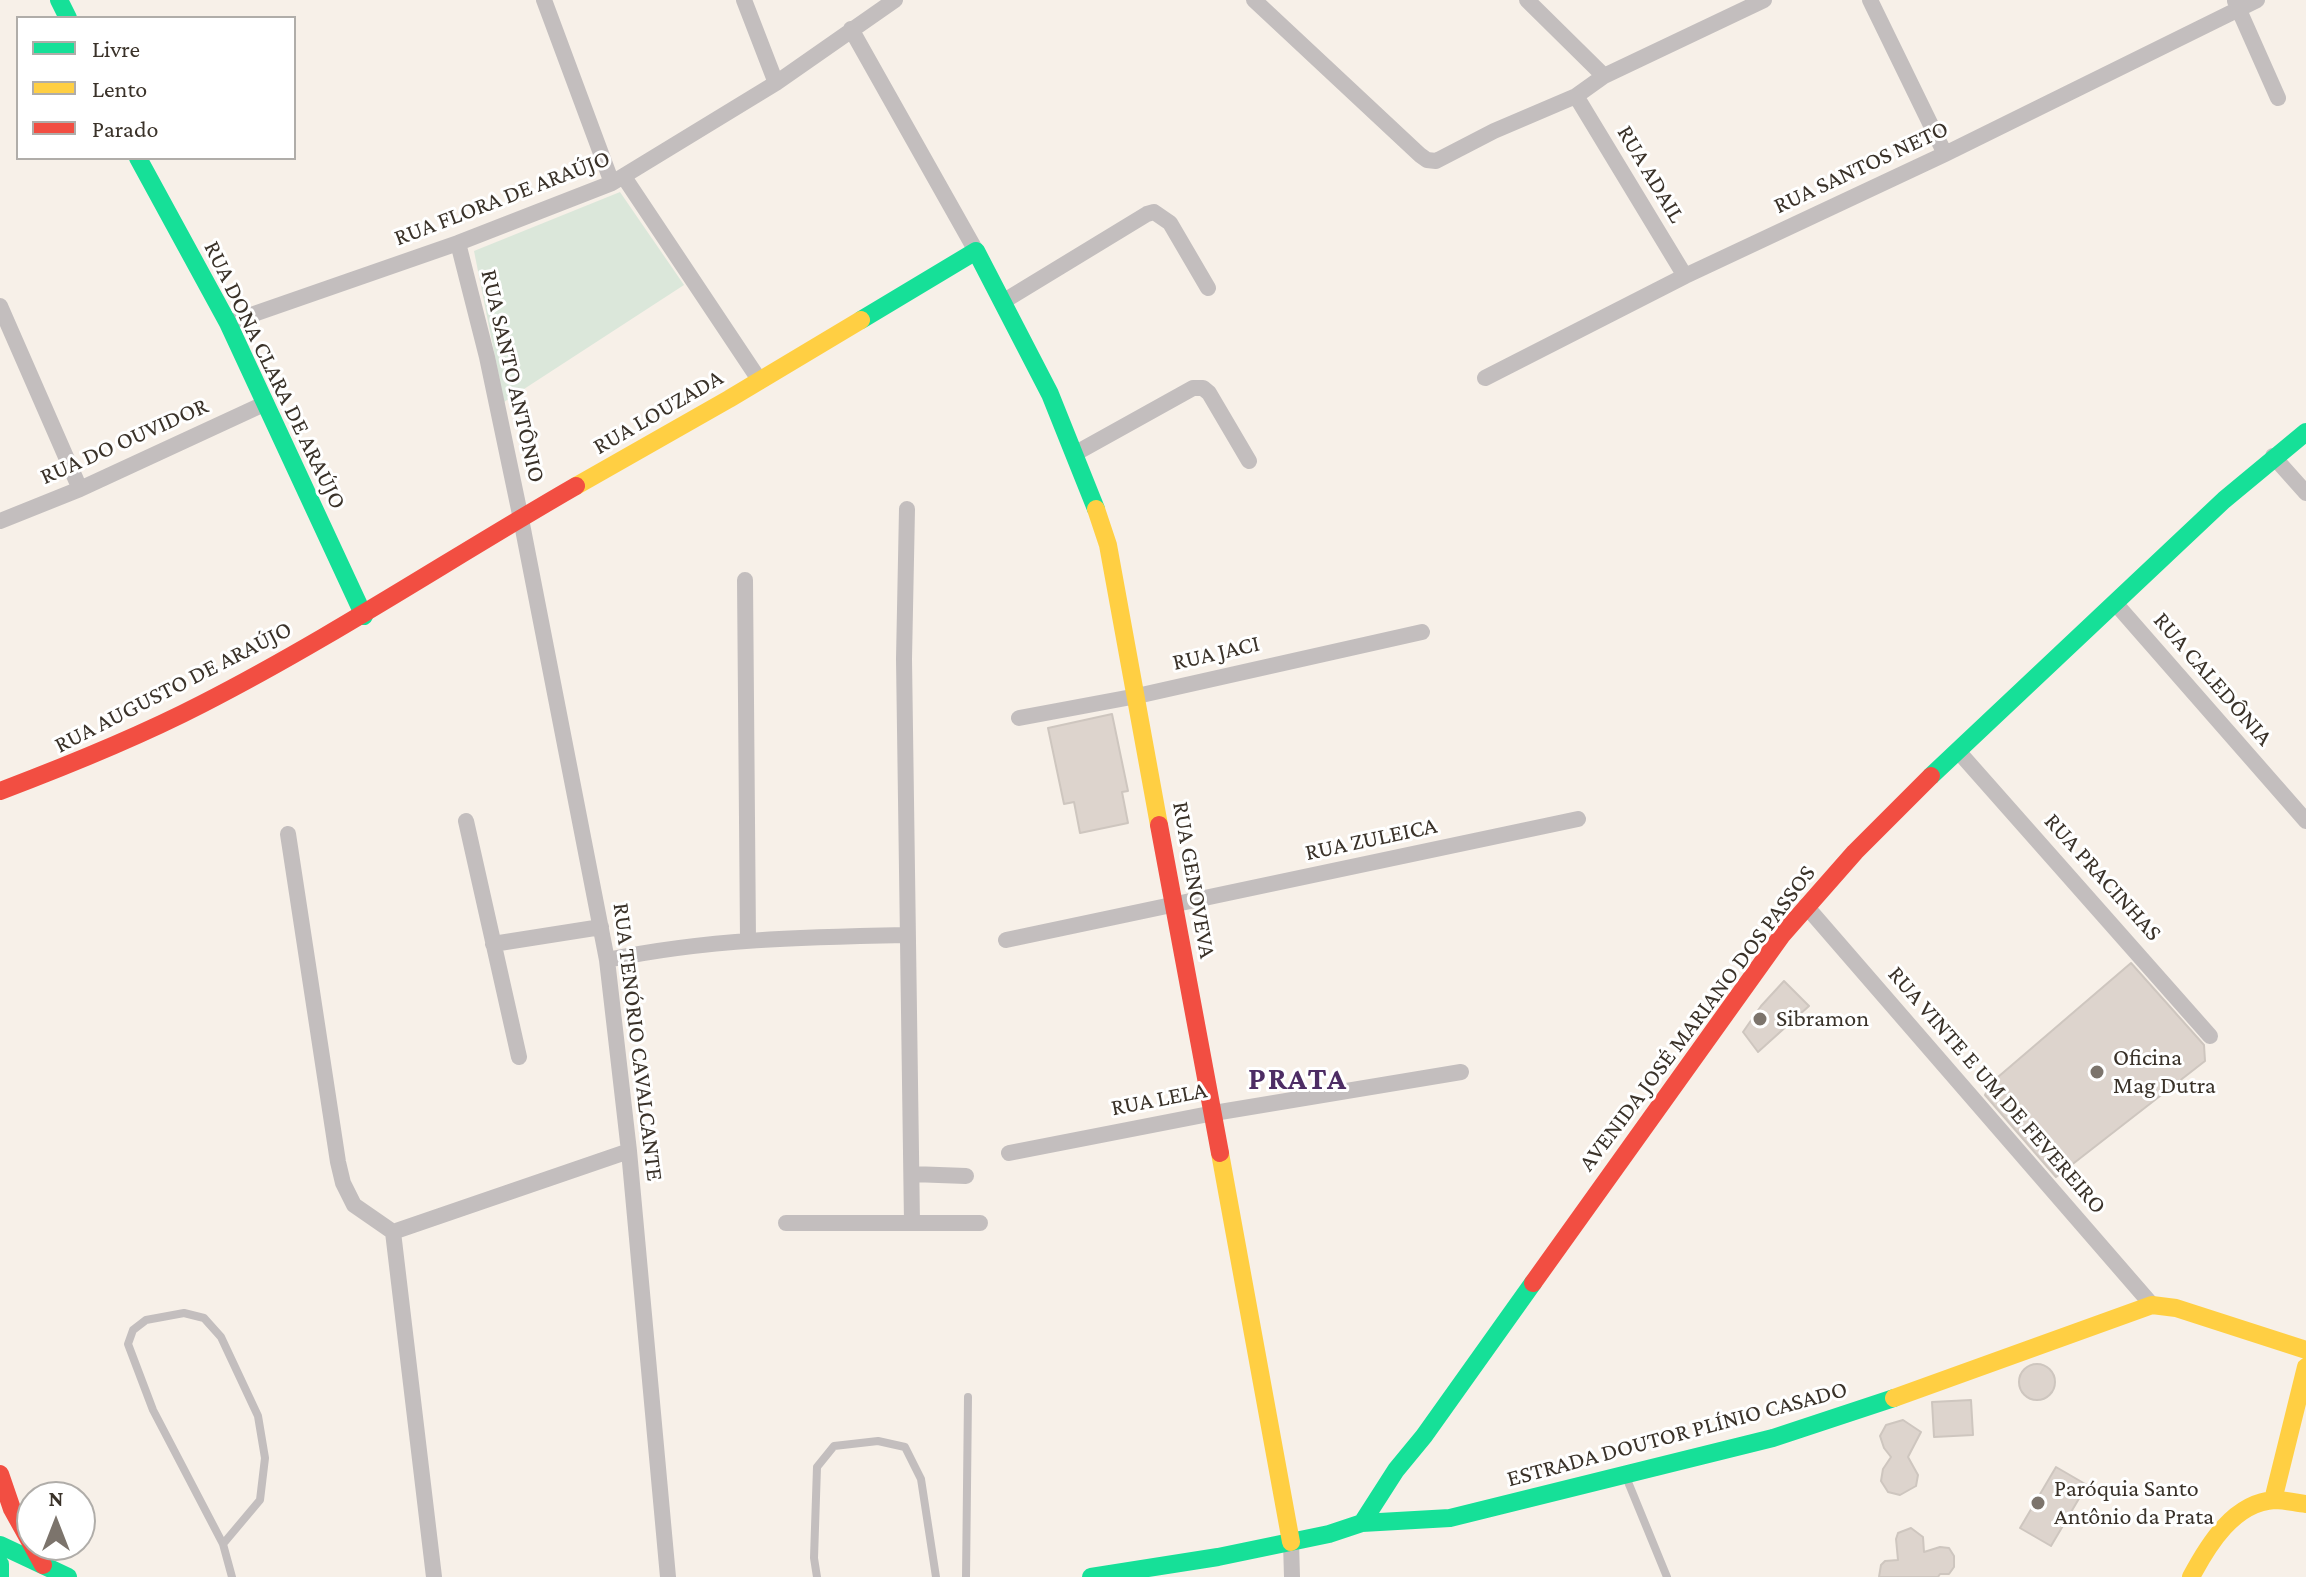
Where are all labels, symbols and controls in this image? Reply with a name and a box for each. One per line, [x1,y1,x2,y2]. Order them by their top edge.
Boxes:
legend [16,16,296,160]
text: Livre [92,35,140,62]
text: Lento [92,75,147,102]
street label: RUA SANTOS NETO [1769,114,1953,220]
text: Parado [92,115,159,142]
street label: RUA ADAIL [1611,120,1691,228]
street label: RUA FLORA DE ARAÚJO [390,144,614,252]
street label: RUA DONA CLARA DE ARAÚJO [197,236,353,514]
street label: RUA SANTO ANTÔNIO [474,267,552,485]
street label: RUA LOUZADA [588,363,728,461]
street label: RUA DO OUVIDOR [36,391,212,491]
street label: RUA CALEDÔNIA [2147,606,2279,752]
street label: RUA AUGUSTO DE ARAÚJO [50,615,296,759]
street label: RUA JACI [1170,629,1262,677]
street label: RUA GENOVEVA [1166,799,1222,961]
street label: RUA PRACINHAS [2038,807,2168,947]
street label: RUA ZULEICA [1302,811,1440,867]
street label: AVENIDA JOSÉ MARIANO DOS PASSOS [1572,859,1822,1177]
street label: RUA TENÓRIO CAVALCANTE [607,901,669,1183]
street label: RUA VINTE E UM DE FEVEREIRO [1882,960,2112,1220]
place label: Sibramon [1776,1005,1869,1033]
marker: Sibramon [1751,1010,1769,1028]
place label: Oficina Mag Dutra [2113,1044,2216,1100]
district label: PRATA [1248,1060,1348,1098]
marker: Oficina Mag Dutra [2088,1063,2106,1081]
street label: RUA LELA [1109,1076,1209,1122]
street label: ESTRADA DOUTOR PLÍNIO CASADO [1504,1375,1850,1493]
place label: Paróquia Santo Antônio da Prata [2054,1475,2214,1531]
north arrow [16,1481,96,1561]
text: N [49,1486,64,1511]
marker: Paróquia Santo Antônio da Prata [2029,1494,2047,1512]

